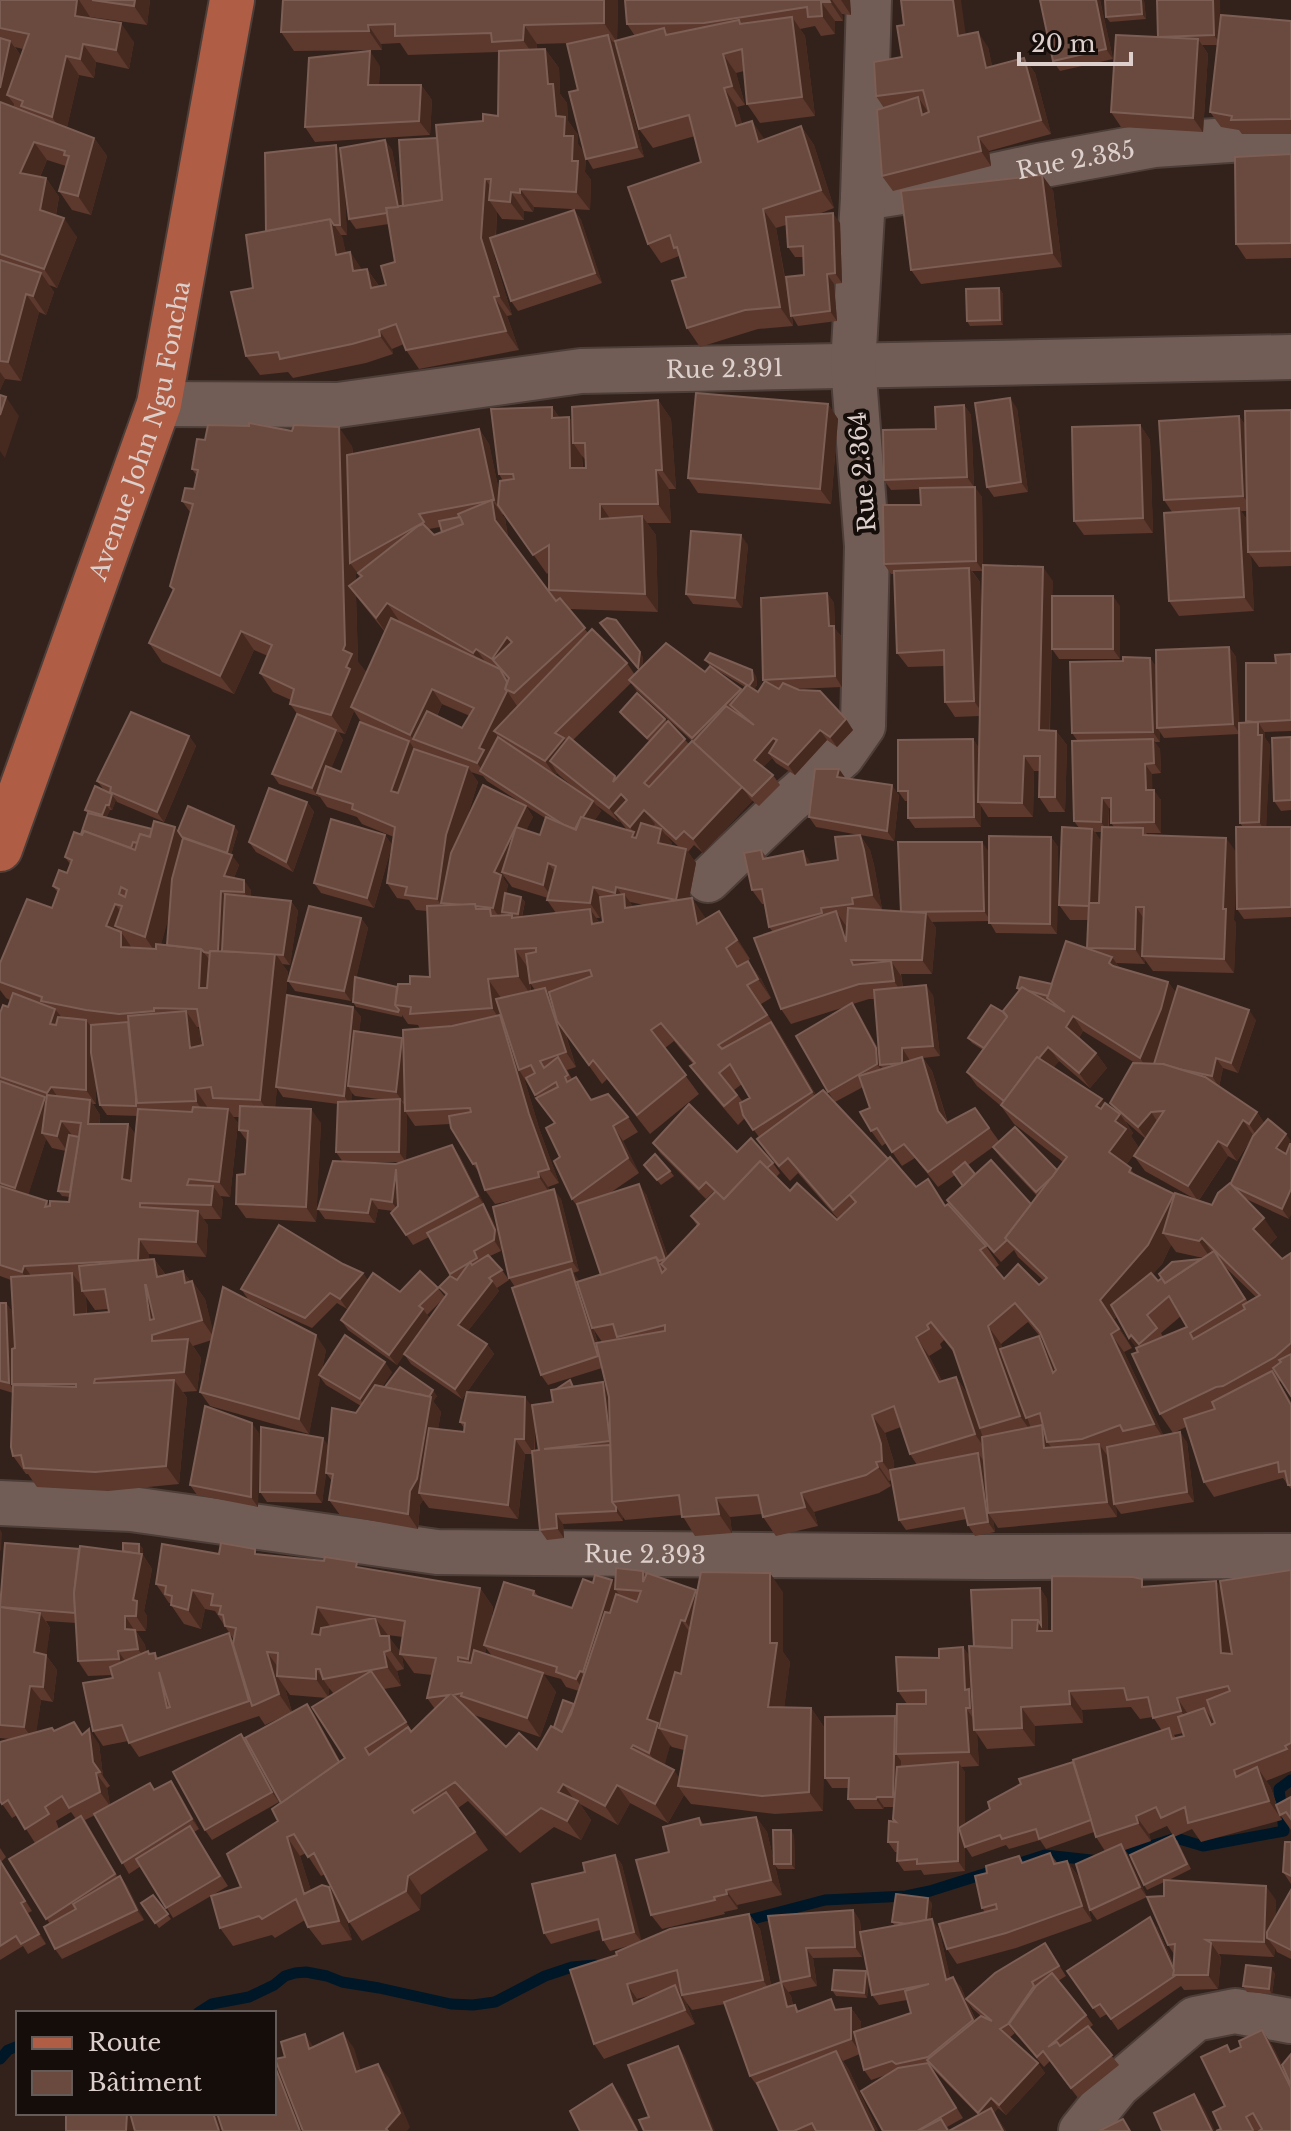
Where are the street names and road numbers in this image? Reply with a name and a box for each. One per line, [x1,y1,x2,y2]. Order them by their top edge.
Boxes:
street label: Rue 2.385 [1014,134,1137,185]
street label: Avenue John Ngu Foncha [82,278,196,585]
street label: Rue 2.391 [665,353,784,384]
street label: Rue 2.364 [842,410,882,534]
street label: Rue 2.393 [584,1539,706,1569]

